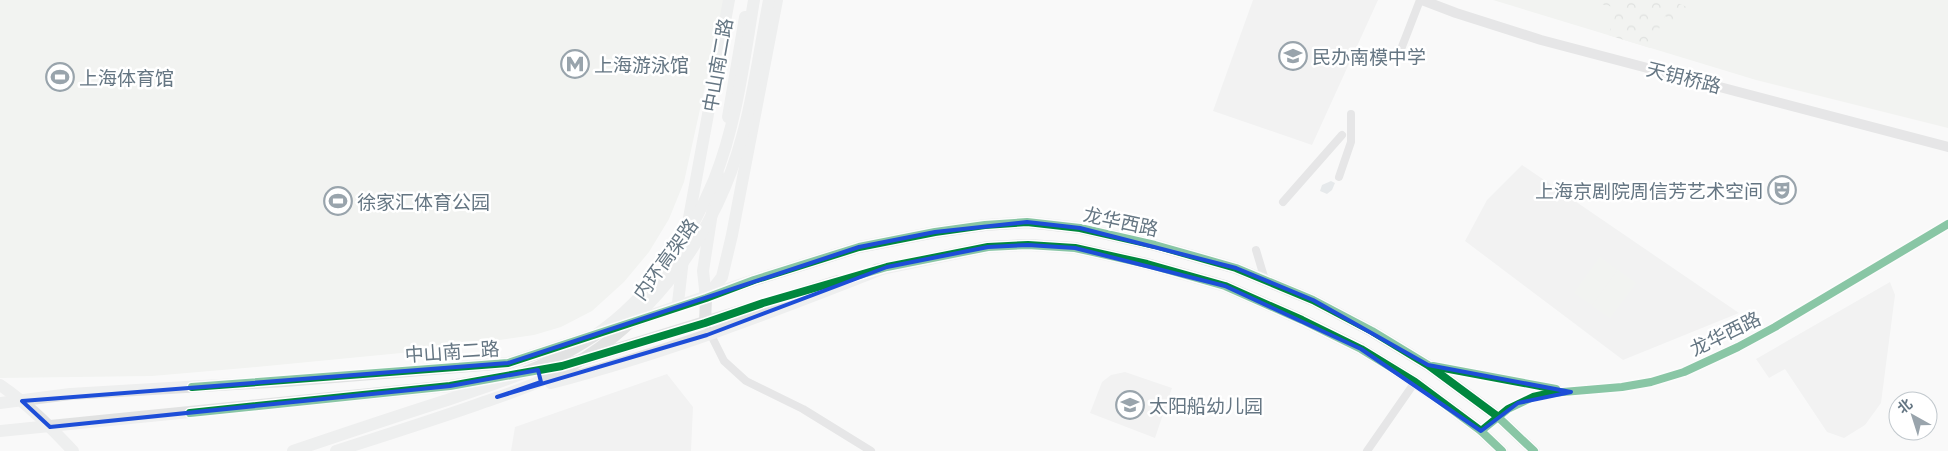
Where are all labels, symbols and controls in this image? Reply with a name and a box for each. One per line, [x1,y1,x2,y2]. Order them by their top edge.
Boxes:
street label: 中山南二路 [697,16,737,114]
school or university icon: 民办南模中学 [1278,41,1308,71]
place label: 民办南模中学 [1312,45,1426,68]
metro station icon: 上海游泳馆 [560,49,590,79]
place label: 上海游泳馆 [594,53,689,76]
street label: 天钥桥路 [1644,57,1724,97]
sports icon: 上海体育馆 [45,62,75,92]
place label: 上海体育馆 [79,66,174,89]
theatre icon: 上海京剧院周信芳艺术空间 [1767,175,1797,205]
place label: 上海京剧院周信芳艺术空间 [1535,179,1763,202]
sports icon: 徐家汇体育公园 [323,186,353,216]
place label: 徐家汇体育公园 [357,190,490,213]
street label: 龙华西路 [1081,202,1161,240]
street label: 内环高架路 [628,214,702,304]
street label: 龙华西路 [1686,306,1764,360]
street label: 中山南二路 [404,336,500,366]
school or university icon: 太阳船幼儿园 [1115,390,1145,420]
north arrow [1888,391,1938,441]
place label: 太阳船幼儿园 [1149,394,1263,417]
text: 北 [1894,394,1915,417]

